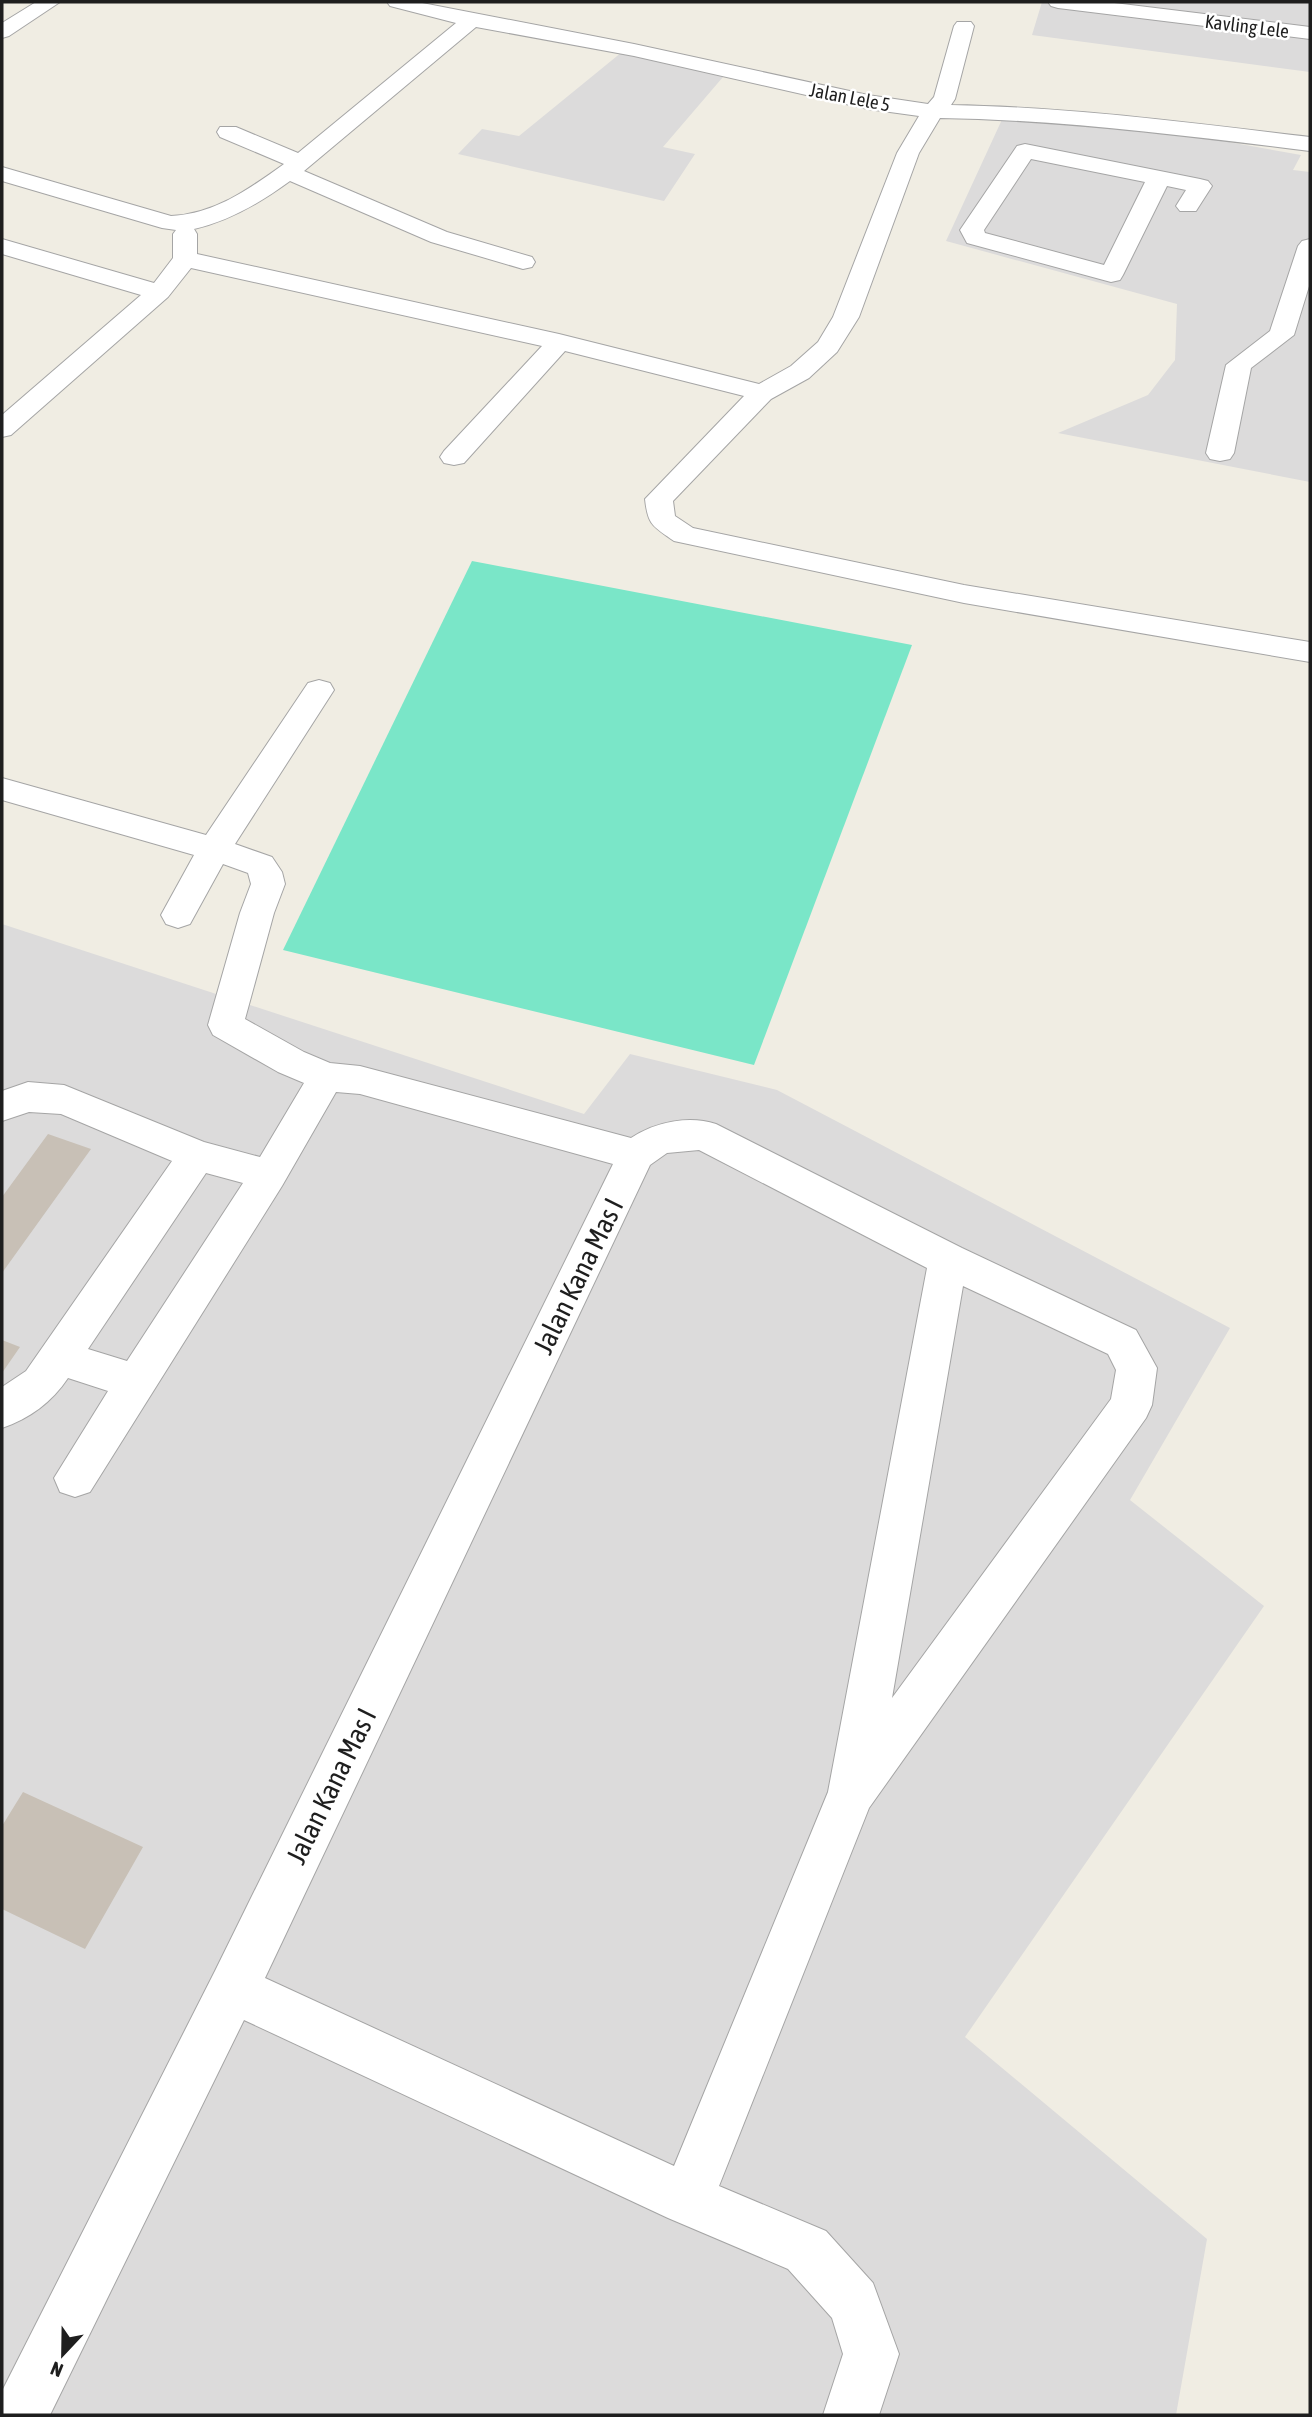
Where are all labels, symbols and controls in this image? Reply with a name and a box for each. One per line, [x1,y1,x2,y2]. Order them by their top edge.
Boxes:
street label: Kavling Lele [1204,10,1290,42]
street label: Jalan Lele 5 [808,78,892,116]
street label: Jalan Kana Mas I [527,1193,629,1359]
street label: Jalan Kana Mas I [280,1703,382,1869]
north arrow [28,2319,98,2389]
text: N [47,2357,66,2382]

